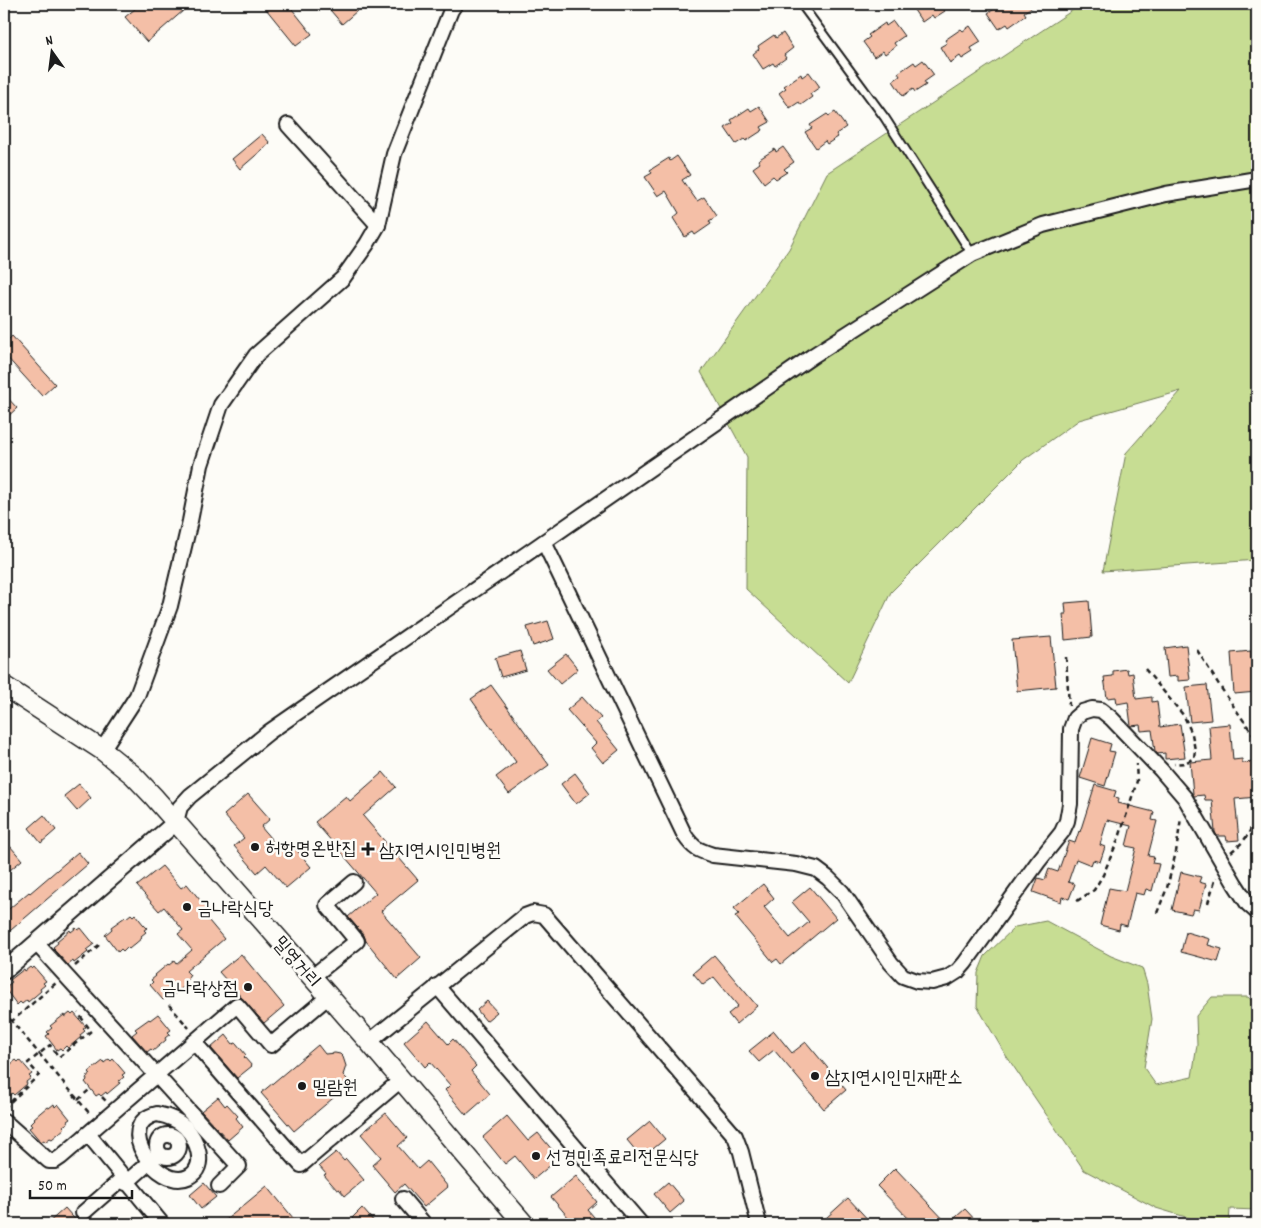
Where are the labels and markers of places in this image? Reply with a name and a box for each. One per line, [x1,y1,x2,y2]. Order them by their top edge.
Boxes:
place label: 허항명온반집 [265,837,357,864]
place label: 삼지연시인민병원 [379,839,501,866]
marker: 허항명온반집 [249,841,261,853]
marker: 삼지연시인민병원 [361,842,375,856]
place label: 금나락식당 [197,897,273,924]
marker: 금나락식당 [181,901,193,913]
place label: 금나락상점 [162,977,238,1004]
marker: 금나락상점 [242,981,254,993]
place label: 삼지연시인민재판소 [825,1066,963,1093]
marker: 삼지연시인민재판소 [809,1070,821,1082]
place label: 밀람원 [312,1076,358,1103]
marker: 밀람원 [296,1080,308,1092]
place label: 선경민족료리전문식당 [546,1146,699,1173]
marker: 선경민족료리전문식당 [530,1150,542,1162]

